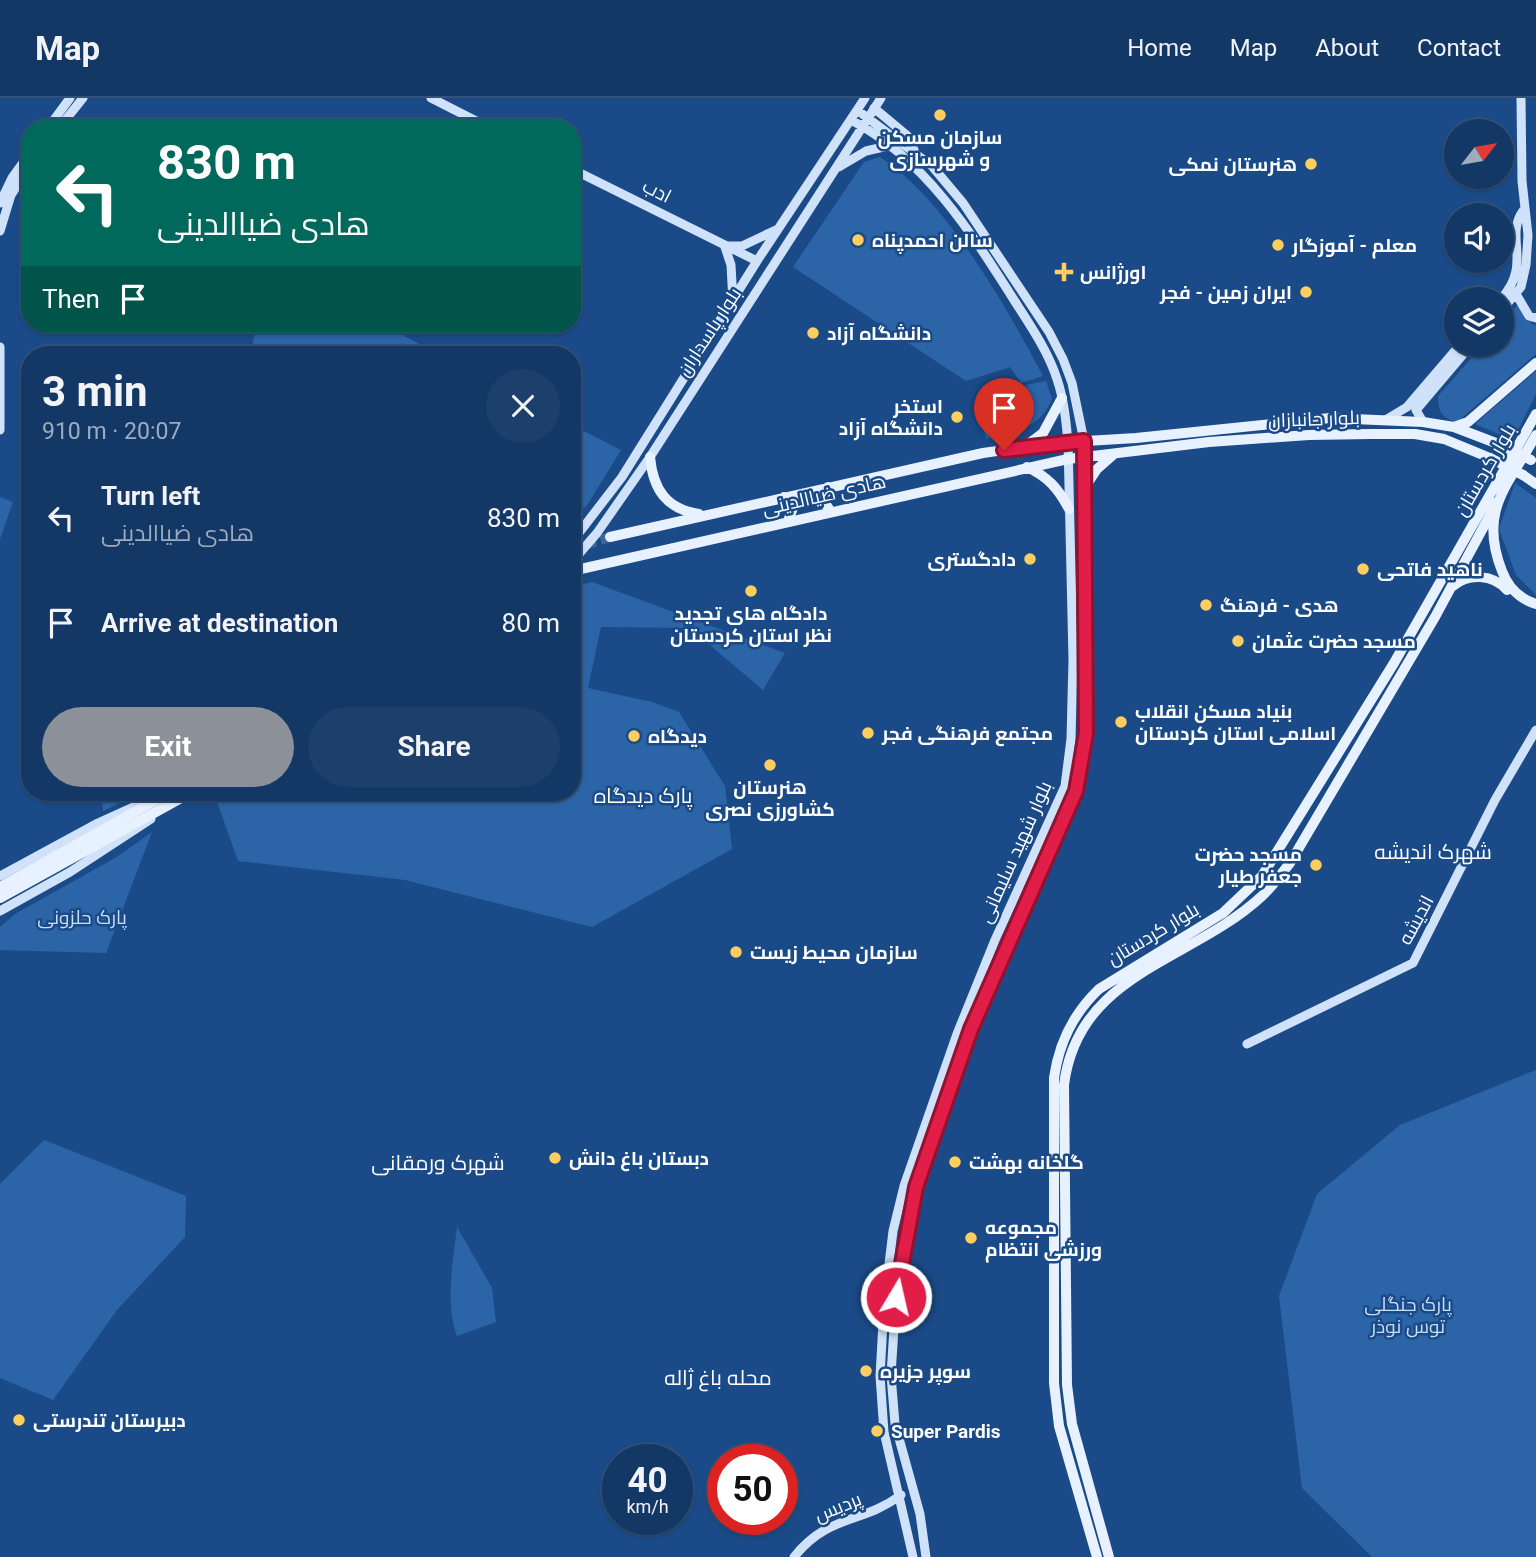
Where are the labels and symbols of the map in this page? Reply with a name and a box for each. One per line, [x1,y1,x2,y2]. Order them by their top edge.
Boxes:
marker: سازمان مسکن و شهرسازی [932,107,948,123]
north arrow [1444,119,1514,189]
place label: سازمان مسکن و شهرسازی [878,126,1002,172]
place label: هنرستان نمکی [1169,153,1297,176]
marker: هنرستان نمکی [1303,156,1319,172]
street label: ادب [639,174,675,208]
place label: سالن احمدپناه [872,229,993,254]
marker: سالن احمدپناه [850,232,866,248]
place label: معلم - آموزگار [1291,234,1417,259]
marker: معلم - آموزگار [1270,237,1286,253]
place label: اورژانس [1080,261,1146,285]
marker: اورژانس [1054,262,1074,282]
place label: ایران زمین - فجر [1159,281,1292,305]
street label: بلوار پاسداران [672,283,747,381]
marker: ایران زمین - فجر [1298,284,1314,300]
place label: دانشگاه آزاد [827,322,931,346]
marker: دانشگاه آزاد [805,325,821,341]
pin [974,378,1034,450]
place label: استخر دانشگاه آزاد [839,395,943,441]
street label: بلوار جانبازان [1268,406,1360,432]
marker: استخر دانشگاه آزاد [949,409,965,425]
street label: بلوار کردستان [1449,420,1521,520]
street label: هادی ضیاالدینی [760,470,888,520]
place label: دادگستری [928,548,1016,571]
marker: دادگستری [1022,551,1038,567]
place label: ناهید فاتحی [1377,558,1483,581]
marker: ناهید فاتحی [1355,561,1371,577]
marker: دادگاه های تجدید نظر استان کردستان [743,583,759,599]
place label: هدی - فرهنگ [1220,594,1339,617]
marker: هدی - فرهنگ [1198,597,1214,613]
place label: دادگاه های تجدید نظر استان کردستان [670,602,832,647]
place label: مسجد حضرت عثمان [1252,630,1416,653]
marker: مسجد حضرت عثمان [1230,633,1246,649]
place label: بنیاد مسکن انقلاب اسلامی استان کردستان [1135,700,1336,745]
marker: بنیاد مسکن انقلاب اسلامی استان کردستان [1113,714,1129,730]
place label: مجتمع فرهنگی فجر [881,722,1053,747]
place label: دیدگاه [648,725,707,748]
marker: مجتمع فرهنگی فجر [860,725,876,741]
marker: دیدگاه [626,728,642,744]
marker: هنرستان کشاورزی نصری [762,757,778,773]
place label: هنرستان کشاورزی نصری [705,776,835,822]
street label: بلوار شهید سلیمانی [973,778,1057,926]
district label: پارک دیدگاه [594,784,693,810]
district label: شهرک اندیشه [1374,840,1492,865]
place label: مسجد حضرت جعفر طیار [1195,843,1302,888]
marker: مسجد حضرت جعفر طیار [1308,857,1324,873]
street label: اندیشه [1393,891,1439,949]
street label: بلوار کردستان [1103,898,1203,970]
park label: پارک حلزونی [37,906,127,930]
place label: سازمان محیط زیست [750,941,918,965]
marker: سازمان محیط زیست [728,944,744,960]
place label: دبستان باغ دانش [569,1147,709,1172]
marker: دبستان باغ دانش [547,1150,563,1166]
district label: شهرک ورمقانی [371,1151,505,1176]
place label: گلخانه بهشت [969,1151,1084,1174]
marker: گلخانه بهشت [947,1154,963,1170]
place label: مجموعه ورزشی انتظام [985,1216,1102,1263]
marker: مجموعه ورزشی انتظام [963,1230,979,1246]
position arrow [859,1260,933,1334]
park label: پارک جنگلی توس نوذر [1364,1293,1452,1338]
place label: سوپر جزیره [880,1360,971,1385]
marker: سوپر جزیره [858,1363,874,1379]
district label: محله باغ ژاله [664,1366,772,1392]
place label: دبیرستان تندرستی [33,1409,186,1432]
marker: دبیرستان تندرستی [11,1412,27,1428]
place label: Super Pardis [891,1420,1001,1443]
marker: Super Pardis [869,1423,885,1439]
speed limit sign: 50 [707,1444,798,1535]
street label: پردیس [811,1487,865,1528]

